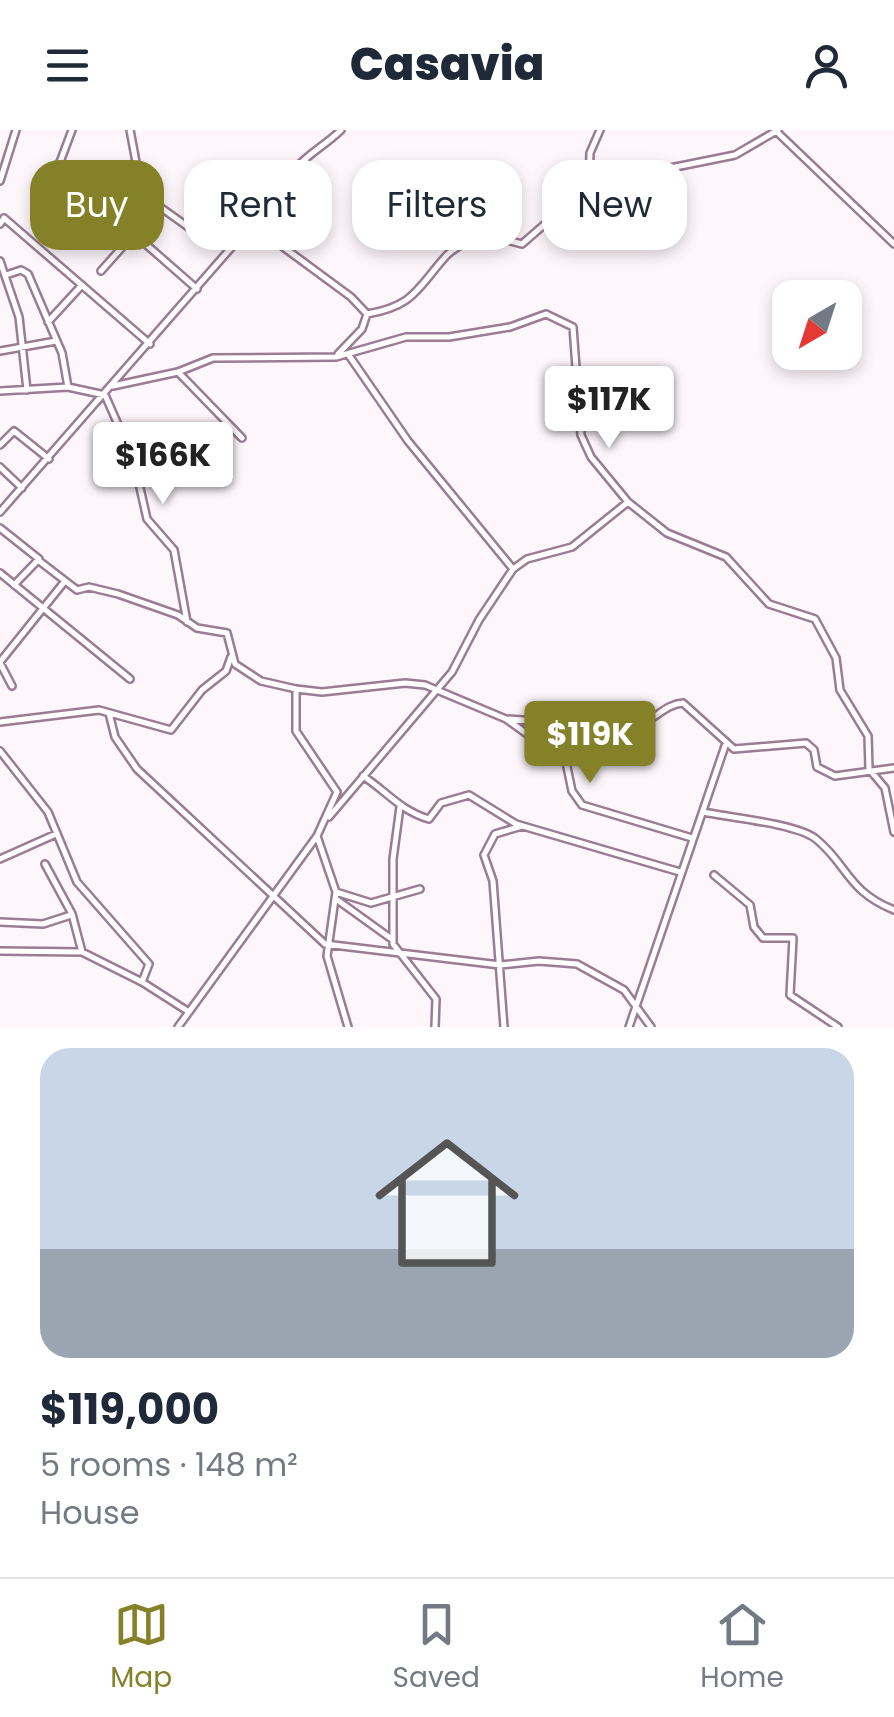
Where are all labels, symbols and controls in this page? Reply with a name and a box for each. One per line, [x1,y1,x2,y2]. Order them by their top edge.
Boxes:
text: Casavia [350,33,544,96]
icon: menu [40,38,95,93]
icon: person [799,38,854,93]
chip: Buy [30,160,164,250]
chip: Rent [184,160,332,250]
chip: Filters [352,160,522,250]
chip: New [542,160,687,250]
north arrow [772,280,862,370]
map controls [772,280,862,370]
pin: $117K [539,366,679,451]
text: $117K [567,376,651,421]
pin: $166K [93,422,233,507]
text: $166K [115,432,211,477]
pin: $119K [520,701,660,786]
text: $119K [546,711,634,756]
icon: home [357,1113,537,1293]
text: $119,000 [40,1380,219,1439]
text: 5 rooms · 148 m² [40,1442,298,1487]
text: House [40,1490,140,1535]
tab: Map [110,1597,172,1699]
tab: Saved [393,1597,480,1699]
tab: Home [700,1597,784,1699]

